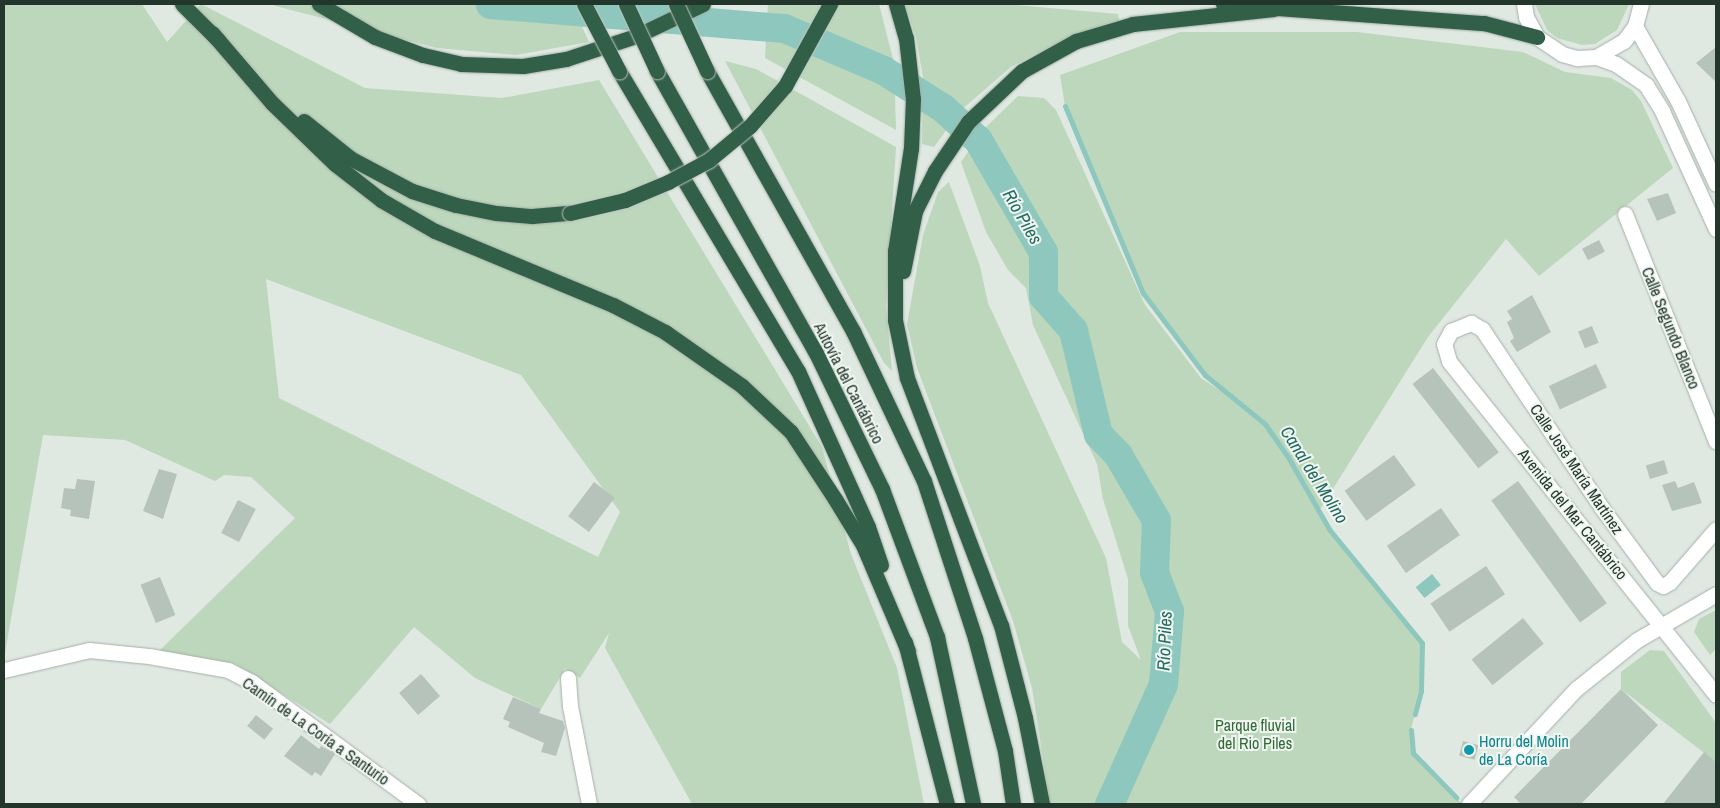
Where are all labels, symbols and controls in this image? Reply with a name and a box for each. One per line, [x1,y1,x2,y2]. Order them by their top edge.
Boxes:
water label: Río Piles [998,186,1046,248]
street label: Calle Segundo Blanco [1638,264,1704,392]
street label: Autovía del Cantábrico [810,319,888,447]
street label: Calle José María Martínez [1526,400,1628,538]
water label: Canal del Molino [1275,422,1353,528]
street label: Avenida del Mar Cantábrico [1514,445,1632,583]
water label: Río Piles [1153,611,1177,671]
street label: Camín de La Coría a Santurio [239,673,393,789]
park label: Parque fluvial del Rio Piles [1215,715,1295,753]
place label: Horru del Molin de La Coría [1479,731,1569,769]
marker: Horru del Molin de La Coría [1463,744,1475,756]

